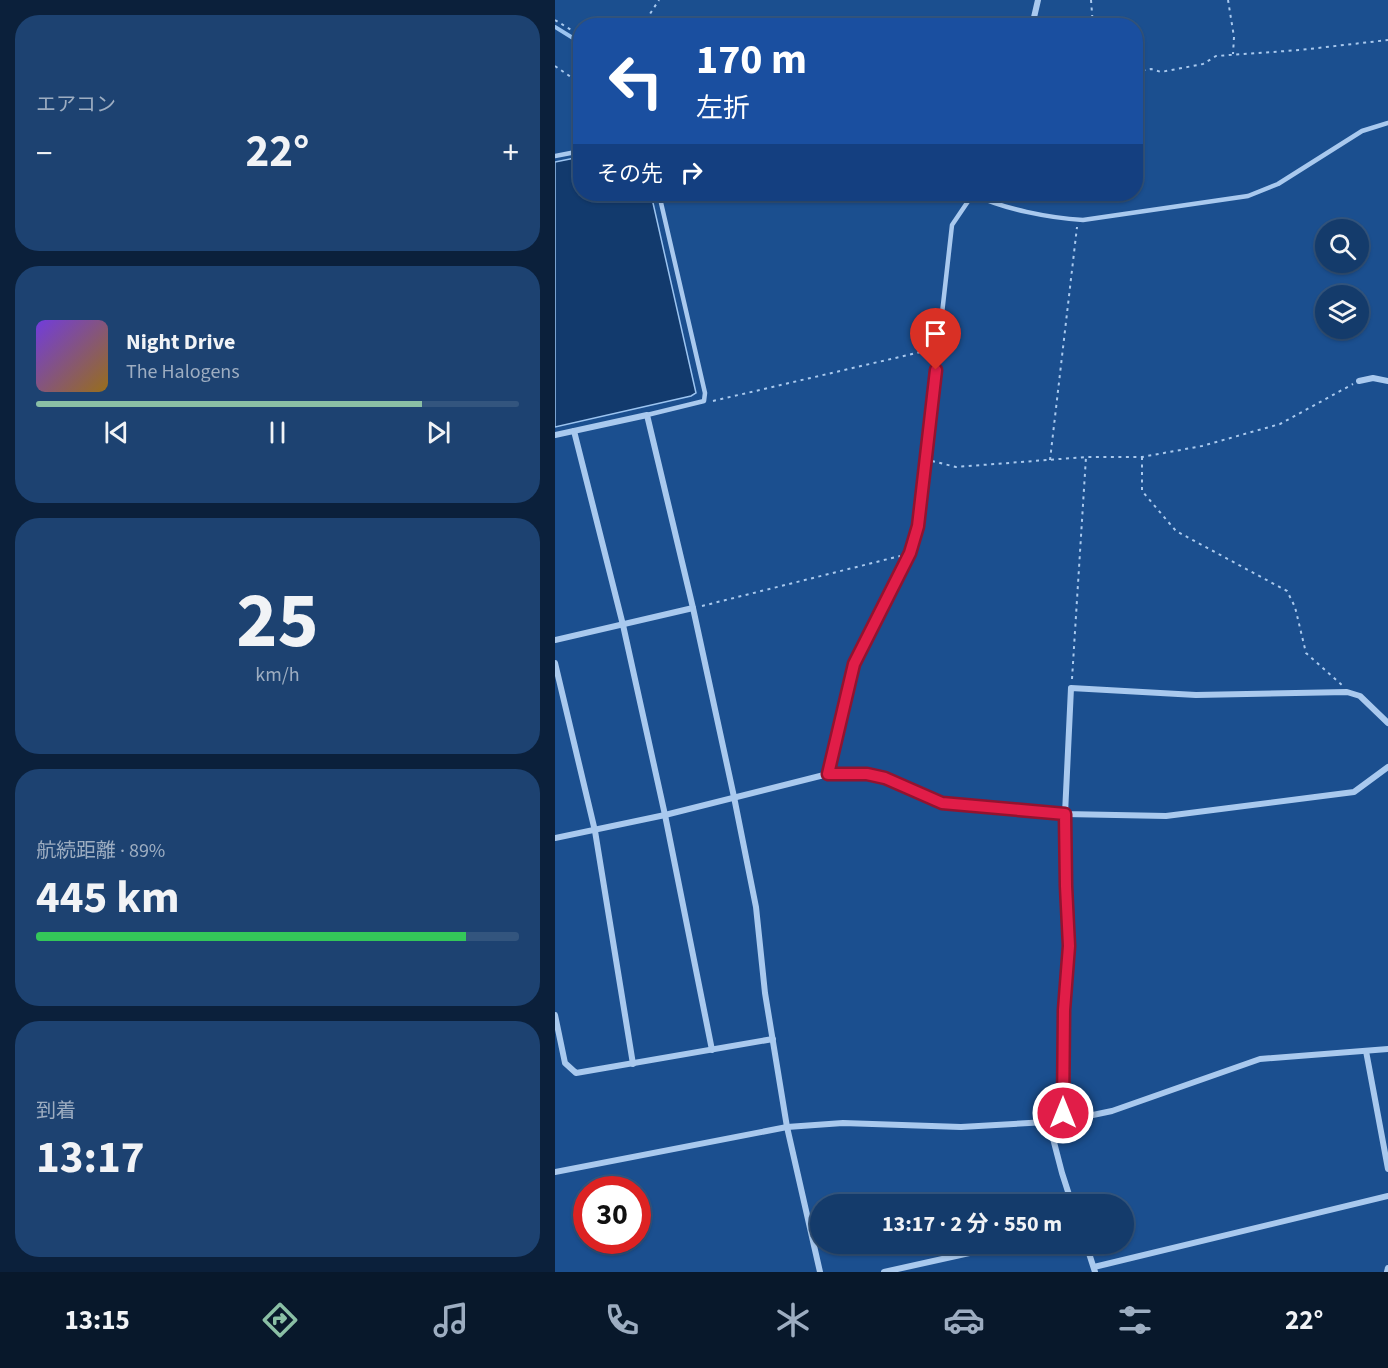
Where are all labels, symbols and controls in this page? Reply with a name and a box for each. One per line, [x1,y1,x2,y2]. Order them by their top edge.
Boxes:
text: 170 m [696,30,807,90]
icon: left [597,42,675,120]
text: 左折 [696,89,750,128]
text: エアコン [36,91,116,119]
text: 22° [246,120,309,184]
text: − [36,130,52,177]
text: + [503,130,519,177]
icon: right [675,156,708,189]
text: その先 [597,158,663,190]
map controls [1315,219,1369,339]
button: search [1315,219,1369,273]
button: layers [1315,285,1369,339]
pin [910,308,961,370]
icon: arrive [919,317,952,350]
text: Night Drive [126,326,235,358]
text: The Halogens [126,358,240,386]
icon: previous [100,416,133,449]
icon: pause [261,416,294,449]
icon: next [422,416,455,449]
text: 25 [236,566,319,677]
text: km/h [255,661,300,689]
text: 航続距離 · 89% [36,837,165,865]
text: 445 km [36,866,180,930]
position arrow [1031,1081,1095,1145]
text: 到着 [36,1097,76,1125]
text: 13:17 [36,1126,145,1190]
speed limit sign: 30 [573,1176,651,1254]
text: 13:17 · 2 分 · 550 m [882,1208,1062,1240]
icon: directions [259,1299,301,1341]
icon: music [430,1299,472,1341]
icon: phone [601,1299,643,1341]
icon: climate [772,1299,814,1341]
icon: car [943,1299,985,1341]
icon: filters [1114,1299,1156,1341]
text: 13:15 [65,1301,130,1340]
text: 22° [1285,1301,1323,1340]

